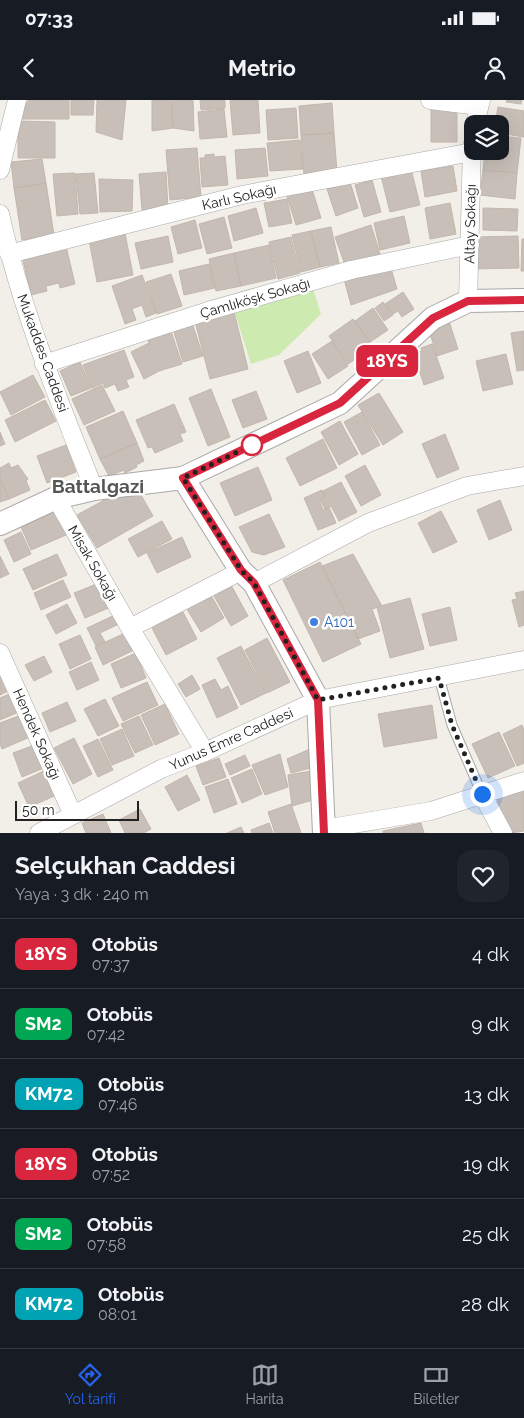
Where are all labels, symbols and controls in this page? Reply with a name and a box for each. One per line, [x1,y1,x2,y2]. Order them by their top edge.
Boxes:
text: 07:33 [25,7,73,29]
icon: back [15,54,43,82]
icon: person [481,54,509,82]
text: Metrio [228,55,296,81]
map controls [464,115,509,160]
button: layers [464,115,509,160]
street label: Karlı Sokağı [200,181,278,213]
street label: Altay Sokağı [461,184,479,264]
street label: Çamlıköşk Sokağı [198,275,312,321]
street label: Mukaddes Caddesi [14,292,72,414]
line badge: 18YS [352,345,422,377]
text: 18YS [366,350,408,371]
unlabelled marker [241,434,263,456]
district label: Battalgazi [52,475,144,497]
street label: Misak Sokağı [65,523,121,603]
place label: A101 [324,614,354,630]
marker: A101 [308,616,320,628]
street label: Hendek Sokağı [10,686,64,782]
street label: Yunus Emre Caddesi [167,704,295,774]
your location [470,782,495,807]
scale bar [15,798,139,821]
text: 50 m [22,802,55,818]
button: heart [457,850,509,902]
text: Selçukhan Caddesi [15,851,236,880]
text: Yaya · 3 dk · 240 m [15,885,149,904]
text: Otobüs [92,933,158,955]
text: 18YS [25,943,67,964]
text: 4 dk [472,943,509,965]
text: 07:37 [92,955,130,974]
text: Otobüs [87,1003,153,1025]
text: SM2 [25,1013,62,1034]
text: 9 dk [471,1013,509,1035]
text: 07:42 [87,1025,125,1044]
text: Otobüs [98,1073,164,1095]
text: KM72 [25,1083,73,1104]
text: 13 dk [464,1083,509,1105]
text: 07:46 [98,1095,138,1114]
text: Otobüs [92,1143,158,1165]
text: 18YS [25,1153,67,1174]
text: 19 dk [463,1153,509,1175]
text: 07:52 [92,1165,130,1184]
text: Otobüs [87,1213,153,1235]
text: SM2 [25,1223,62,1244]
text: 25 dk [462,1223,509,1245]
text: 07:58 [87,1235,126,1254]
text: Otobüs [98,1283,164,1305]
text: KM72 [25,1293,73,1314]
text: 28 dk [461,1293,509,1315]
text: 08:01 [98,1305,137,1324]
tab: Yol tarifi [65,1361,116,1407]
tab: Harita [245,1361,284,1407]
tab: Biletler [413,1361,459,1407]

